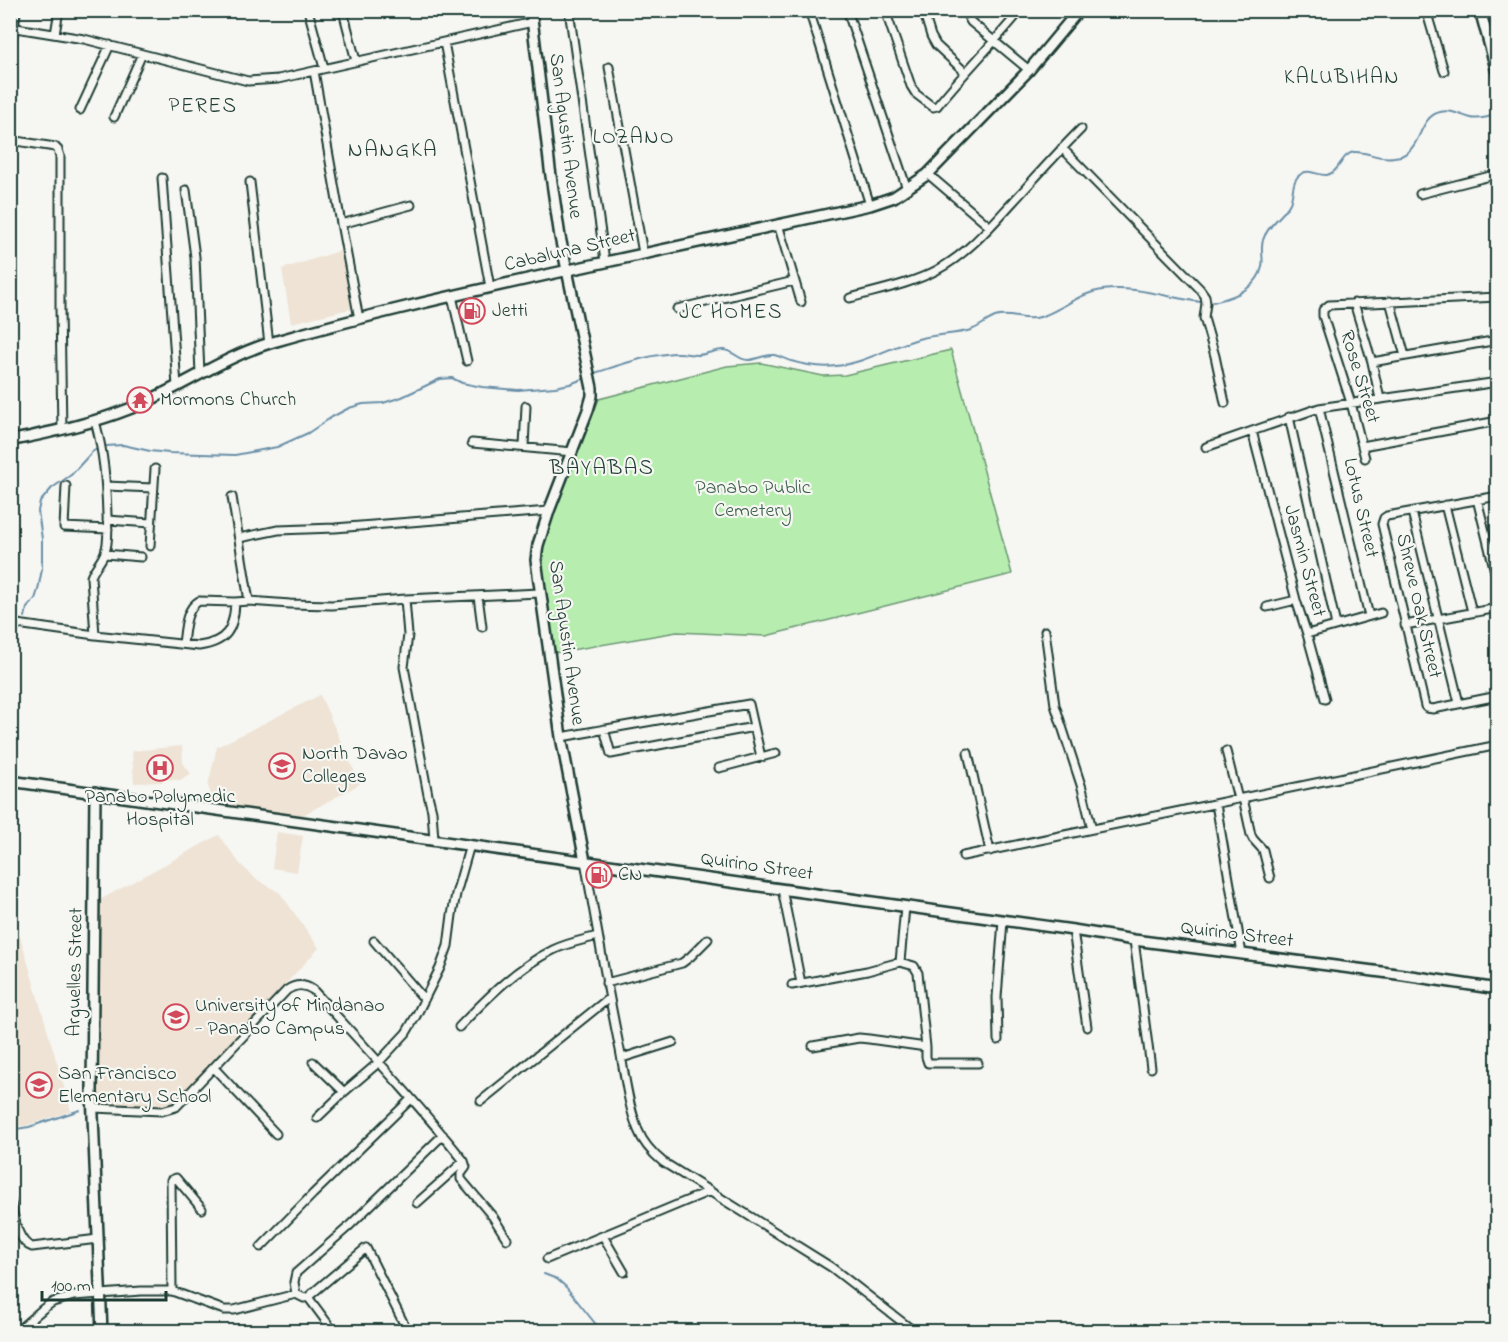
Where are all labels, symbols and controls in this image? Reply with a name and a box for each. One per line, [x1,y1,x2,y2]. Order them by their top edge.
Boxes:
street label: San Agustin Avenue [539,52,590,220]
district label: KALUBIHAN [1284,63,1400,93]
district label: PERES [169,92,237,122]
district label: LOZANO [593,123,675,153]
district label: NANGKA [348,135,438,167]
street label: Cabaluna Street [501,222,639,280]
fuel station icon: Jetti [457,296,487,326]
place label: Jetti [492,297,528,326]
district label: JC HOMES [679,298,783,328]
street label: Rose Street [1331,327,1387,427]
temple icon: Mormons Church [125,385,155,415]
place label: Mormons Church [160,386,296,415]
district label: BAYABAS [549,453,655,485]
street label: Lotus Street [1334,455,1386,561]
park label: Panabo Public Cemetery [695,474,811,526]
street label: Jasmin Street [1275,502,1333,621]
street label: Shreve Oak Street [1387,531,1449,682]
street label: San Agustin Avenue [539,559,592,728]
place label: North Davao Colleges [302,740,408,793]
school or university icon: North Davao Colleges [267,751,297,781]
hospital icon: Panabo Polymedic Hospital [145,753,175,783]
place label: Panabo Polymedic Hospital [85,783,235,835]
street label: Quirino Street [699,845,815,889]
fuel station icon: CN [584,860,614,890]
place label: CN [618,861,642,890]
street label: Arguelles Street [60,907,93,1037]
street label: Quirino Street [1179,914,1295,956]
place label: University of Mindanao - Panabo Campus [195,992,385,1044]
school or university icon: University of Mindanao - Panabo Campus [161,1002,191,1032]
place label: San Francisco Elementary School [58,1060,211,1112]
school or university icon: San Francisco Elementary School [24,1070,54,1100]
scale bar [42,1264,166,1302]
text: 100 m [51,1274,91,1300]

